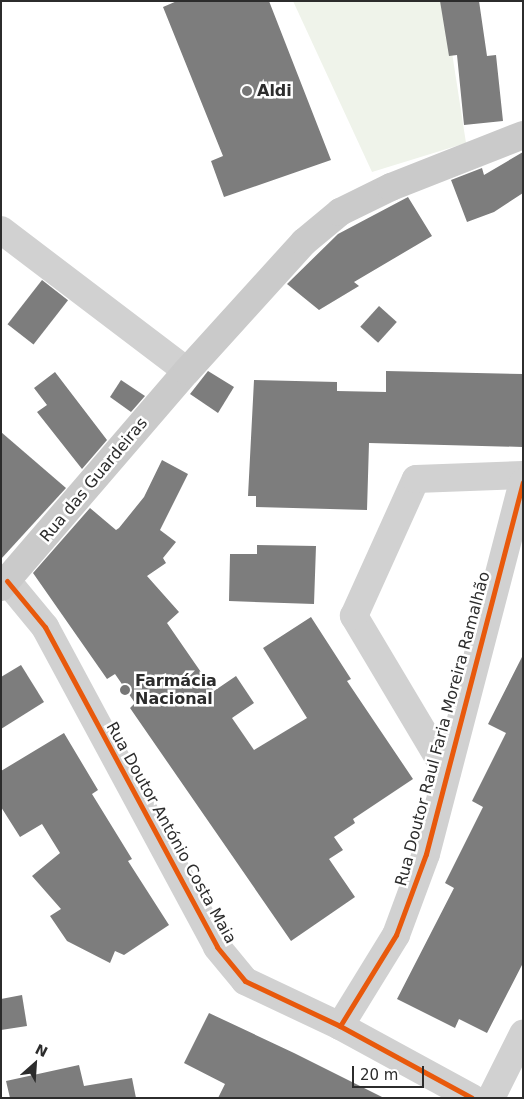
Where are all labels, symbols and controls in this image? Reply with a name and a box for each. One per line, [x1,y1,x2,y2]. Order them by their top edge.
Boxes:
place label: Aldi [257,81,292,101]
marker: Aldi [241,85,253,97]
street label: Rua das Guardeiras [36,414,152,546]
street label: Rua Doutor Raul Faria Moreira Ramalhão [392,570,494,888]
place label: Farmácia Nacional [135,671,217,709]
marker: Farmácia Nacional [119,684,131,696]
street label: Rua Doutor António Costa Maia [102,719,240,947]
north arrow [10,1039,60,1089]
text: N [33,1041,50,1060]
scale bar [354,1056,426,1088]
text: 20 m [360,1066,398,1084]

